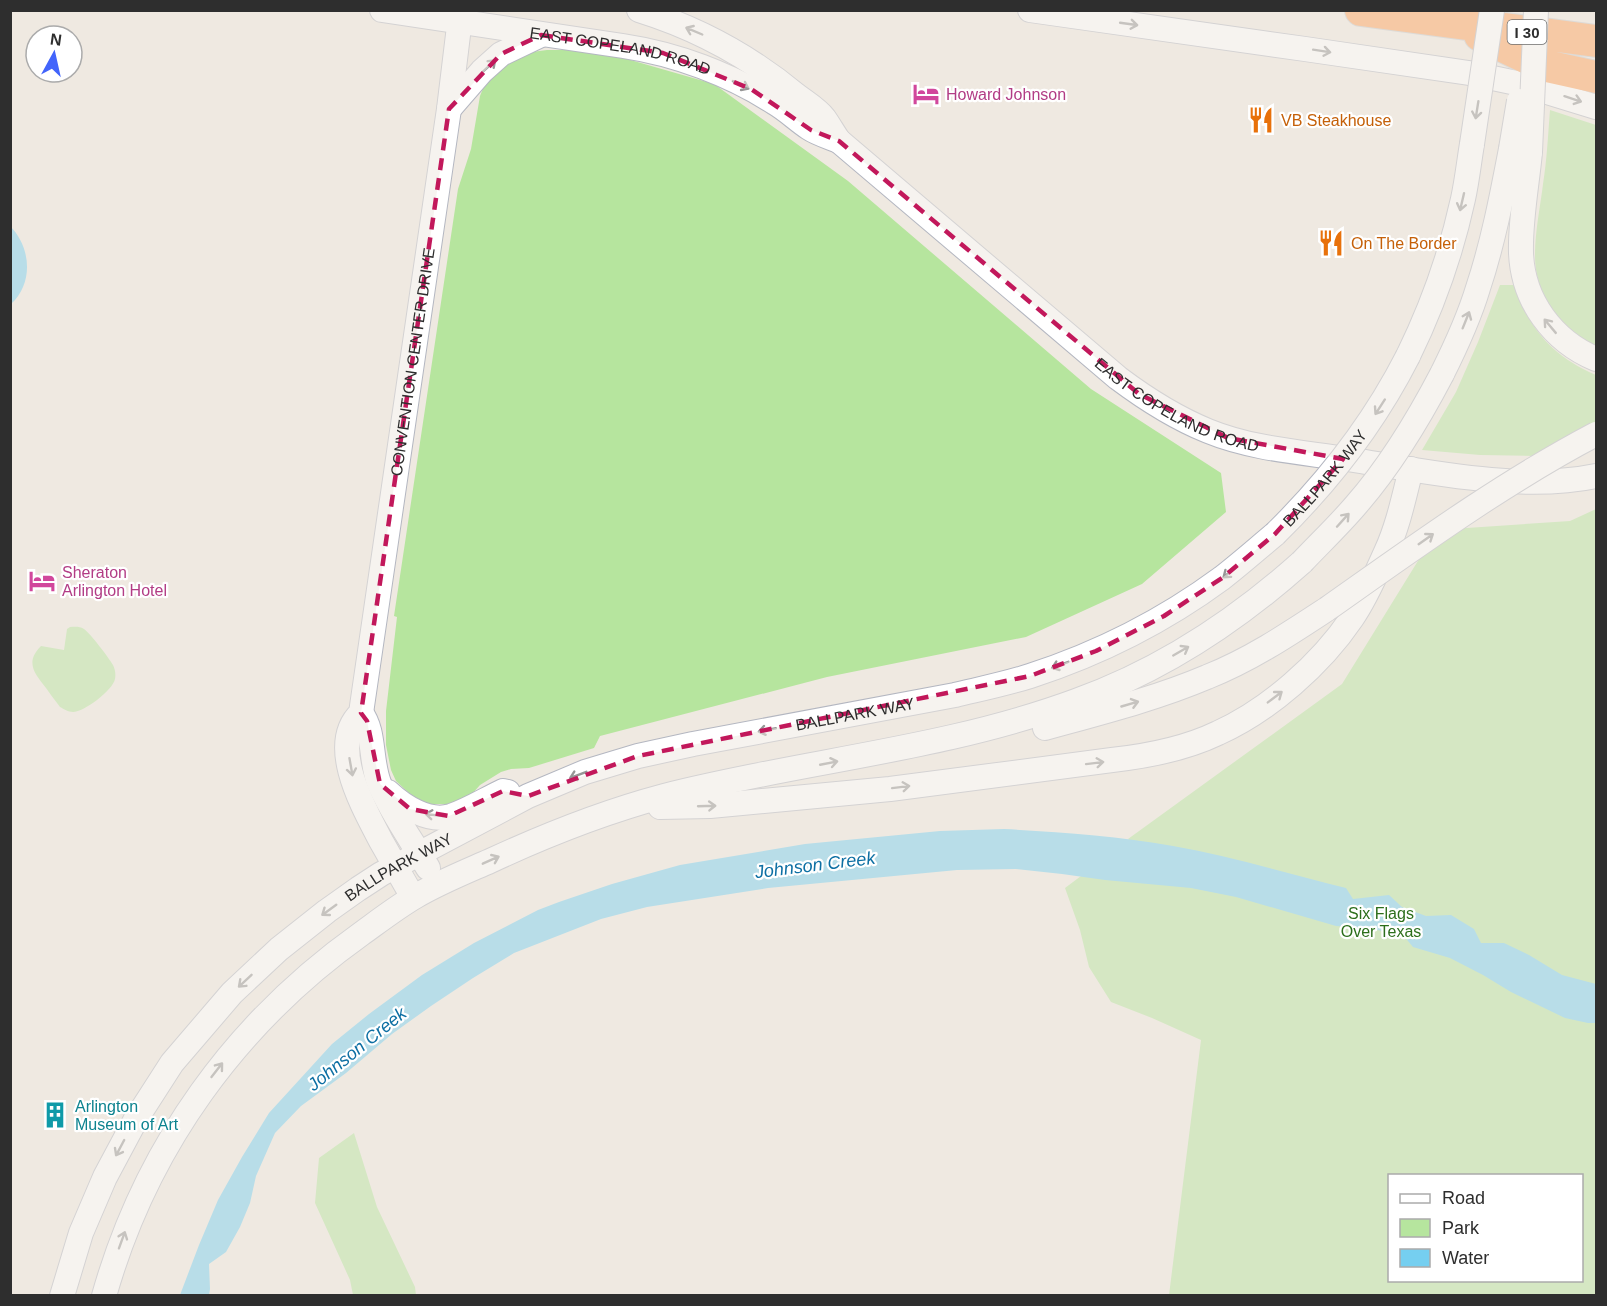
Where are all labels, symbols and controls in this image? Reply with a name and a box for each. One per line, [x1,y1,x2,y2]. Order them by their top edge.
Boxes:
one-way arrow [1119,19,1139,30]
road number: I 30 [1508,20,1546,44]
north arrow [24,24,84,84]
street label: EAST COPELAND ROAD [529,24,713,78]
one-way arrow [686,25,704,36]
text: N [49,30,63,49]
one-way arrow [1312,46,1332,57]
one-way arrow [481,59,496,73]
one-way arrow [732,79,750,91]
hotel icon: Howard Johnson [911,79,941,109]
place label: Howard Johnson [946,86,1066,103]
one-way arrow [1563,94,1582,105]
one-way arrow [1472,99,1483,119]
restaurant icon: VB Steakhouse [1246,105,1276,135]
place label: VB Steakhouse [1281,112,1391,129]
one-way arrow [1456,192,1468,211]
restaurant icon: On The Border [1316,228,1346,258]
place label: On The Border [1351,235,1457,252]
street label: CONVENTION CENTER DRIVE [387,247,437,477]
one-way arrow [1461,312,1472,330]
one-way arrow [1543,318,1556,334]
street label: EAST COPELAND ROAD [1092,354,1261,454]
one-way arrow [1374,398,1386,415]
street label: BALLPARK WAY [1279,426,1370,530]
one-way arrow [1336,513,1350,528]
one-way arrow [1418,533,1434,545]
place label: Sheraton Arlington Hotel [62,564,167,599]
one-way arrow [1222,565,1238,578]
hotel icon: Sheraton Arlington Hotel [27,566,57,596]
one-way arrow [1172,645,1189,657]
one-way arrow [1051,661,1069,672]
one-way arrow [1267,691,1283,703]
street label: BALLPARK WAY [794,694,916,733]
one-way arrow [1121,698,1140,709]
one-way arrow [758,725,777,736]
one-way arrow [345,757,356,777]
one-way arrow [818,757,838,768]
one-way arrow [1084,757,1104,768]
one-way arrow [569,770,587,781]
one-way arrow [891,782,911,793]
one-way arrow [697,800,717,812]
one-way arrow [424,810,444,821]
street label: BALLPARK WAY [341,829,455,904]
water label: Johnson Creek [753,848,877,882]
one-way arrow [482,854,500,865]
one-way arrow [321,904,337,916]
park label: Six Flags Over Texas [1341,905,1421,940]
one-way arrow [238,974,253,988]
water label: Johnson Creek [303,1003,411,1095]
one-way arrow [211,1063,223,1079]
place label: Arlington Museum of Art [75,1098,179,1133]
building icon: Arlington Museum of Art [40,1100,70,1130]
one-way arrow [114,1139,126,1156]
legend [1388,1174,1583,1282]
text: Road [1442,1188,1485,1208]
text: Park [1442,1218,1480,1238]
one-way arrow [117,1231,128,1250]
text: Water [1442,1248,1489,1268]

